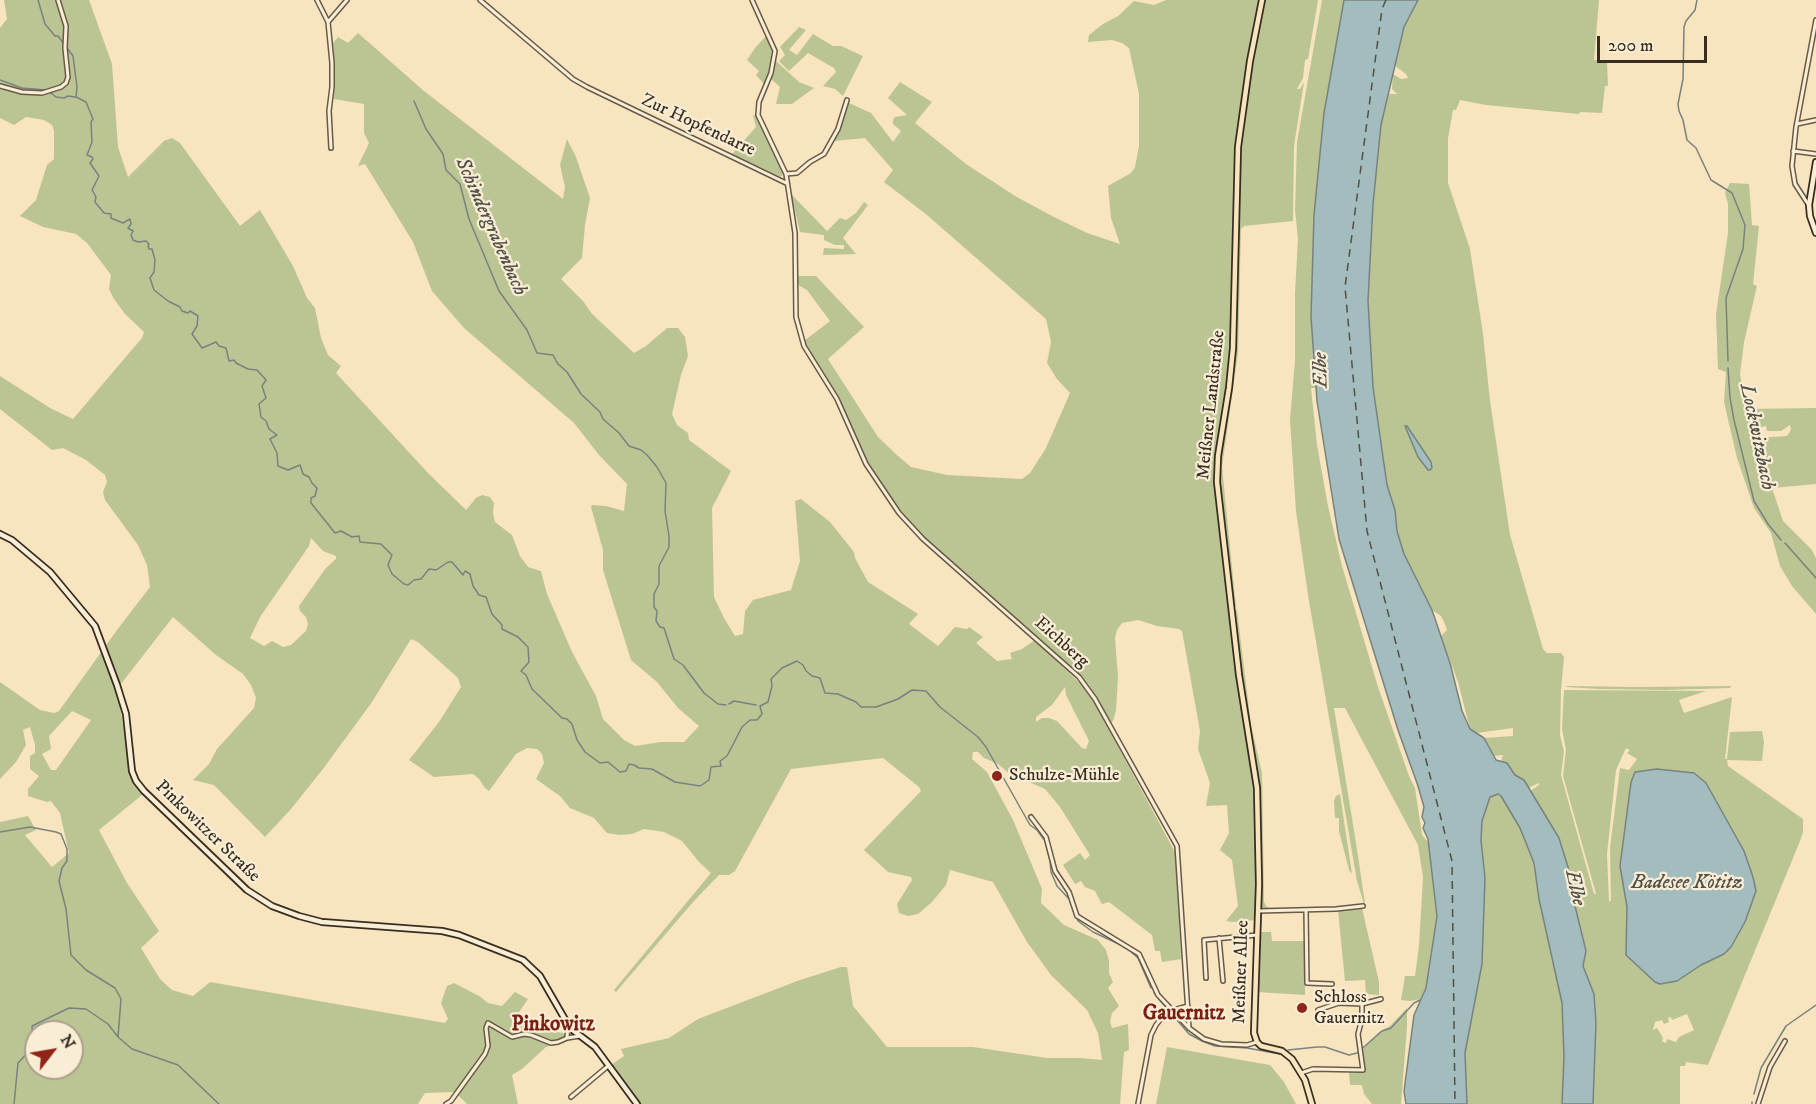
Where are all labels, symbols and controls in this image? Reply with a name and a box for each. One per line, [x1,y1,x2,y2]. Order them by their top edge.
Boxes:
scale bar [1600,24,1710,62]
text: 200 m [1608,35,1654,57]
street label: Zur Hopfendarre [638,90,758,162]
water label: Schindergrabenbach [449,154,531,300]
street label: Meißner Landstraße [1193,329,1231,481]
water label: Elbe [1309,352,1335,388]
water label: Lockwitzbach [1733,382,1779,492]
street label: Eichberg [1029,613,1093,673]
place label: Schulze-Mühle [1009,765,1119,787]
marker: Schulze-Mühle [990,769,1004,783]
street label: Pinkowitzer Straße [150,776,264,888]
water label: Elbe [1558,868,1590,908]
water label: Badesee Kötitz [1631,872,1743,896]
street label: Meißner Allee [1229,920,1255,1024]
place label: Schloss Gauernitz [1314,987,1385,1030]
marker: Schloss Gauernitz [1295,1001,1309,1015]
district label: Gauernitz [1143,1002,1225,1028]
district label: Pinkowitz [511,1013,595,1039]
north arrow [24,1020,84,1080]
text: N [56,1031,80,1053]

